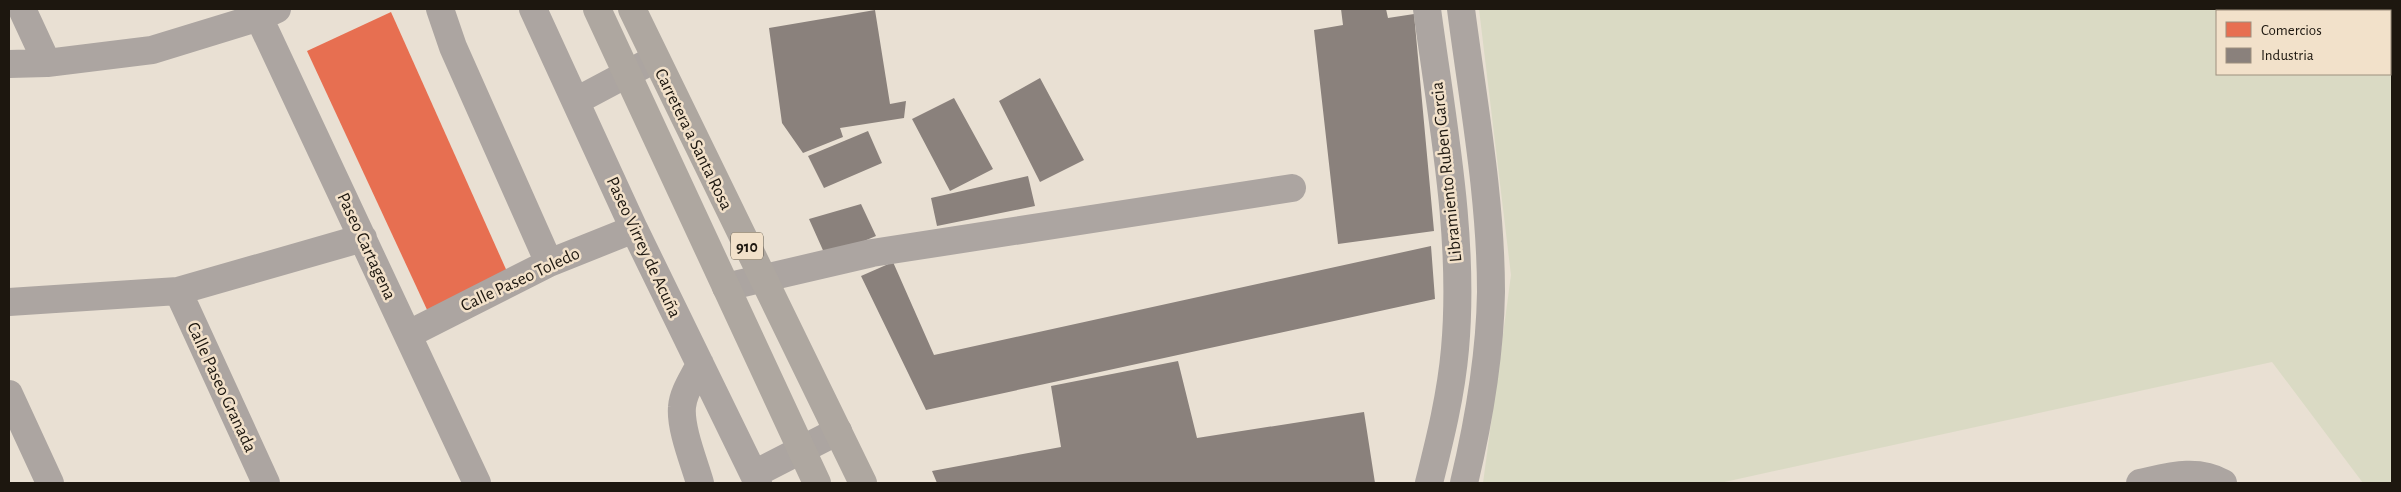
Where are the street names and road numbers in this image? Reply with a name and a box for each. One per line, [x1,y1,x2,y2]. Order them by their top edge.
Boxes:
street label: Carretera a Santa Rosa [651,66,735,213]
street label: Libramiento Ruben Garcia [1429,81,1465,263]
street label: Paseo Virrey de Acuña [603,174,684,321]
street label: Paseo Cartagena [333,190,399,303]
road number: 910 [731,232,763,260]
street label: Calle Paseo Toledo [458,244,583,315]
street label: Calle Paseo Granada [183,320,259,455]

